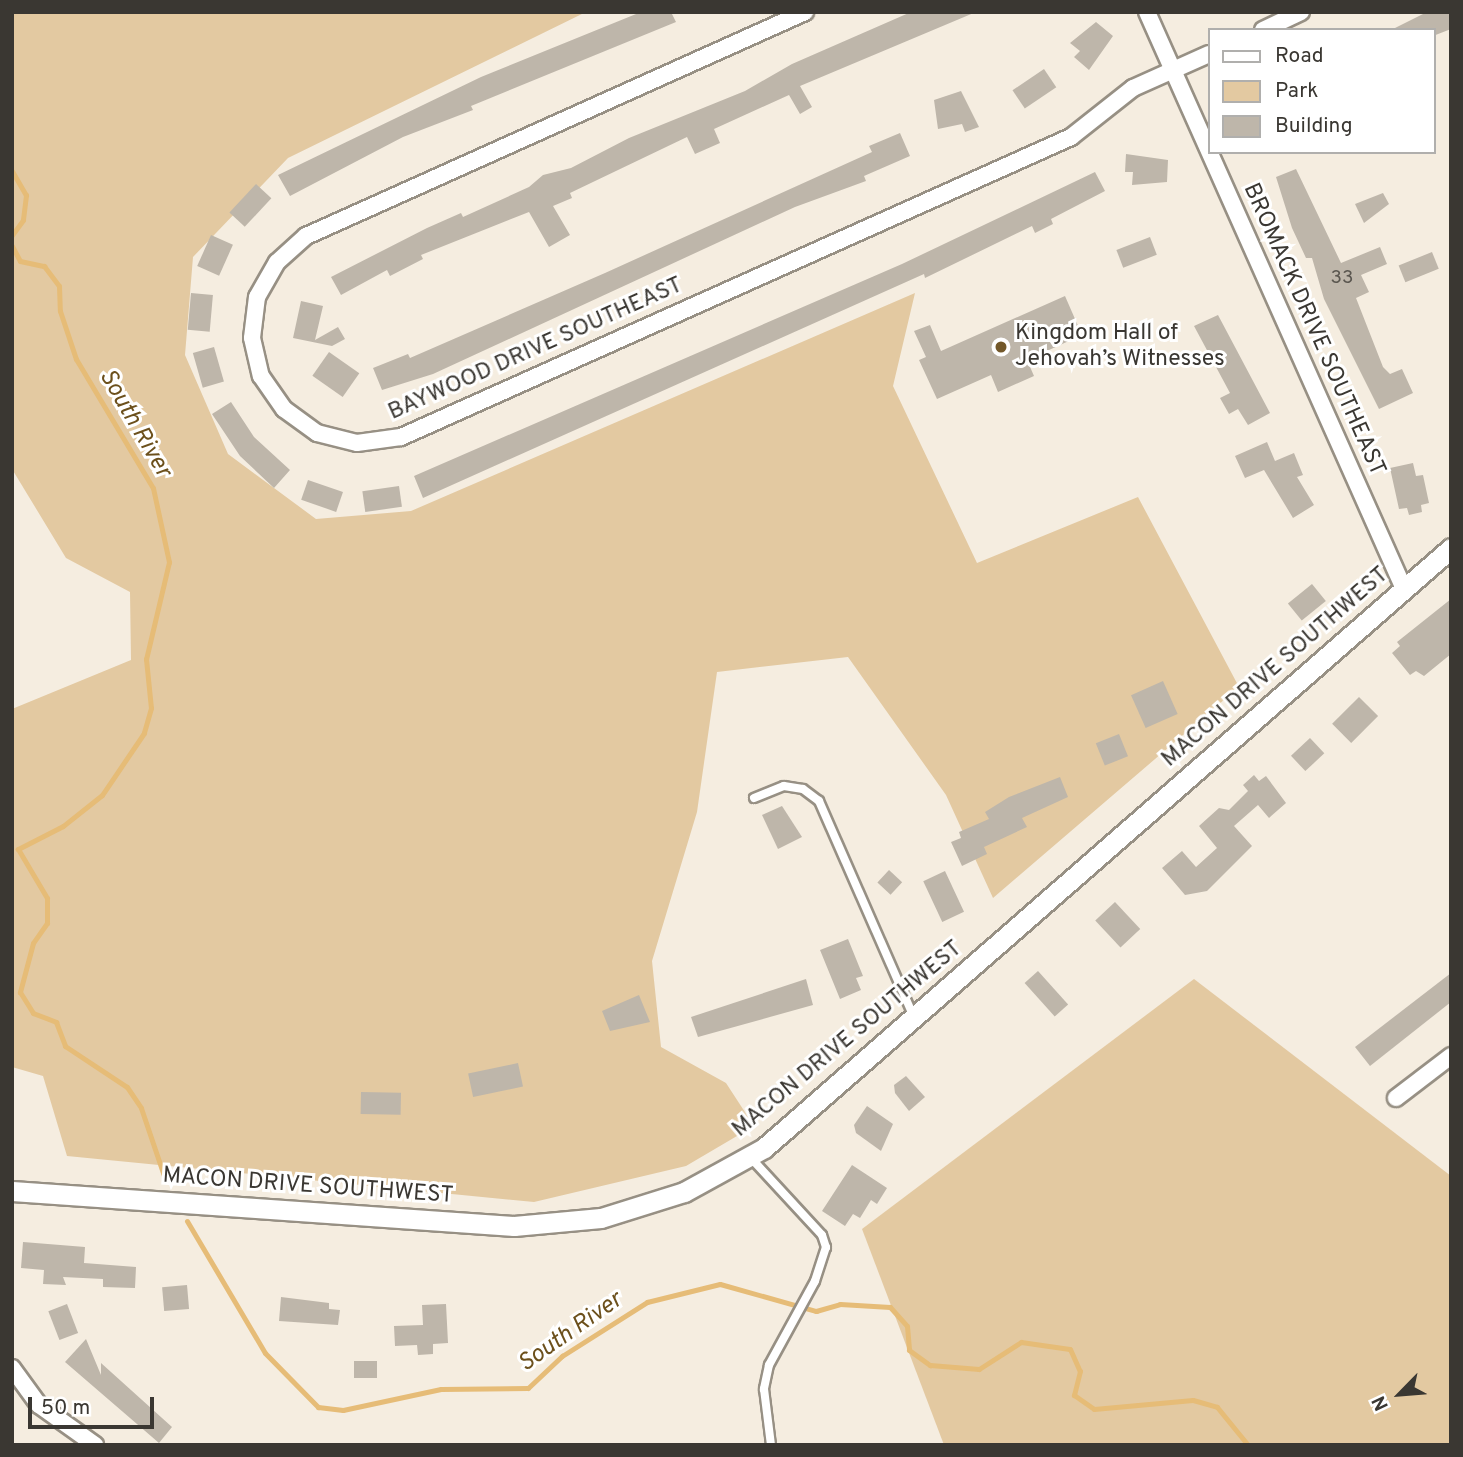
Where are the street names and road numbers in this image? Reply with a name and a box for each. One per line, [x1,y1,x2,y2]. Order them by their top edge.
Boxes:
street label: BROMACK DRIVE SOUTHEAST [1236,179,1390,481]
street label: BAYWOOD DRIVE SOUTHEAST [385,272,687,428]
street label: MACON DRIVE SOUTHWEST [1157,562,1395,774]
street label: MACON DRIVE SOUTHWEST [727,936,969,1144]
street label: MACON DRIVE SOUTHWEST [162,1163,454,1211]

